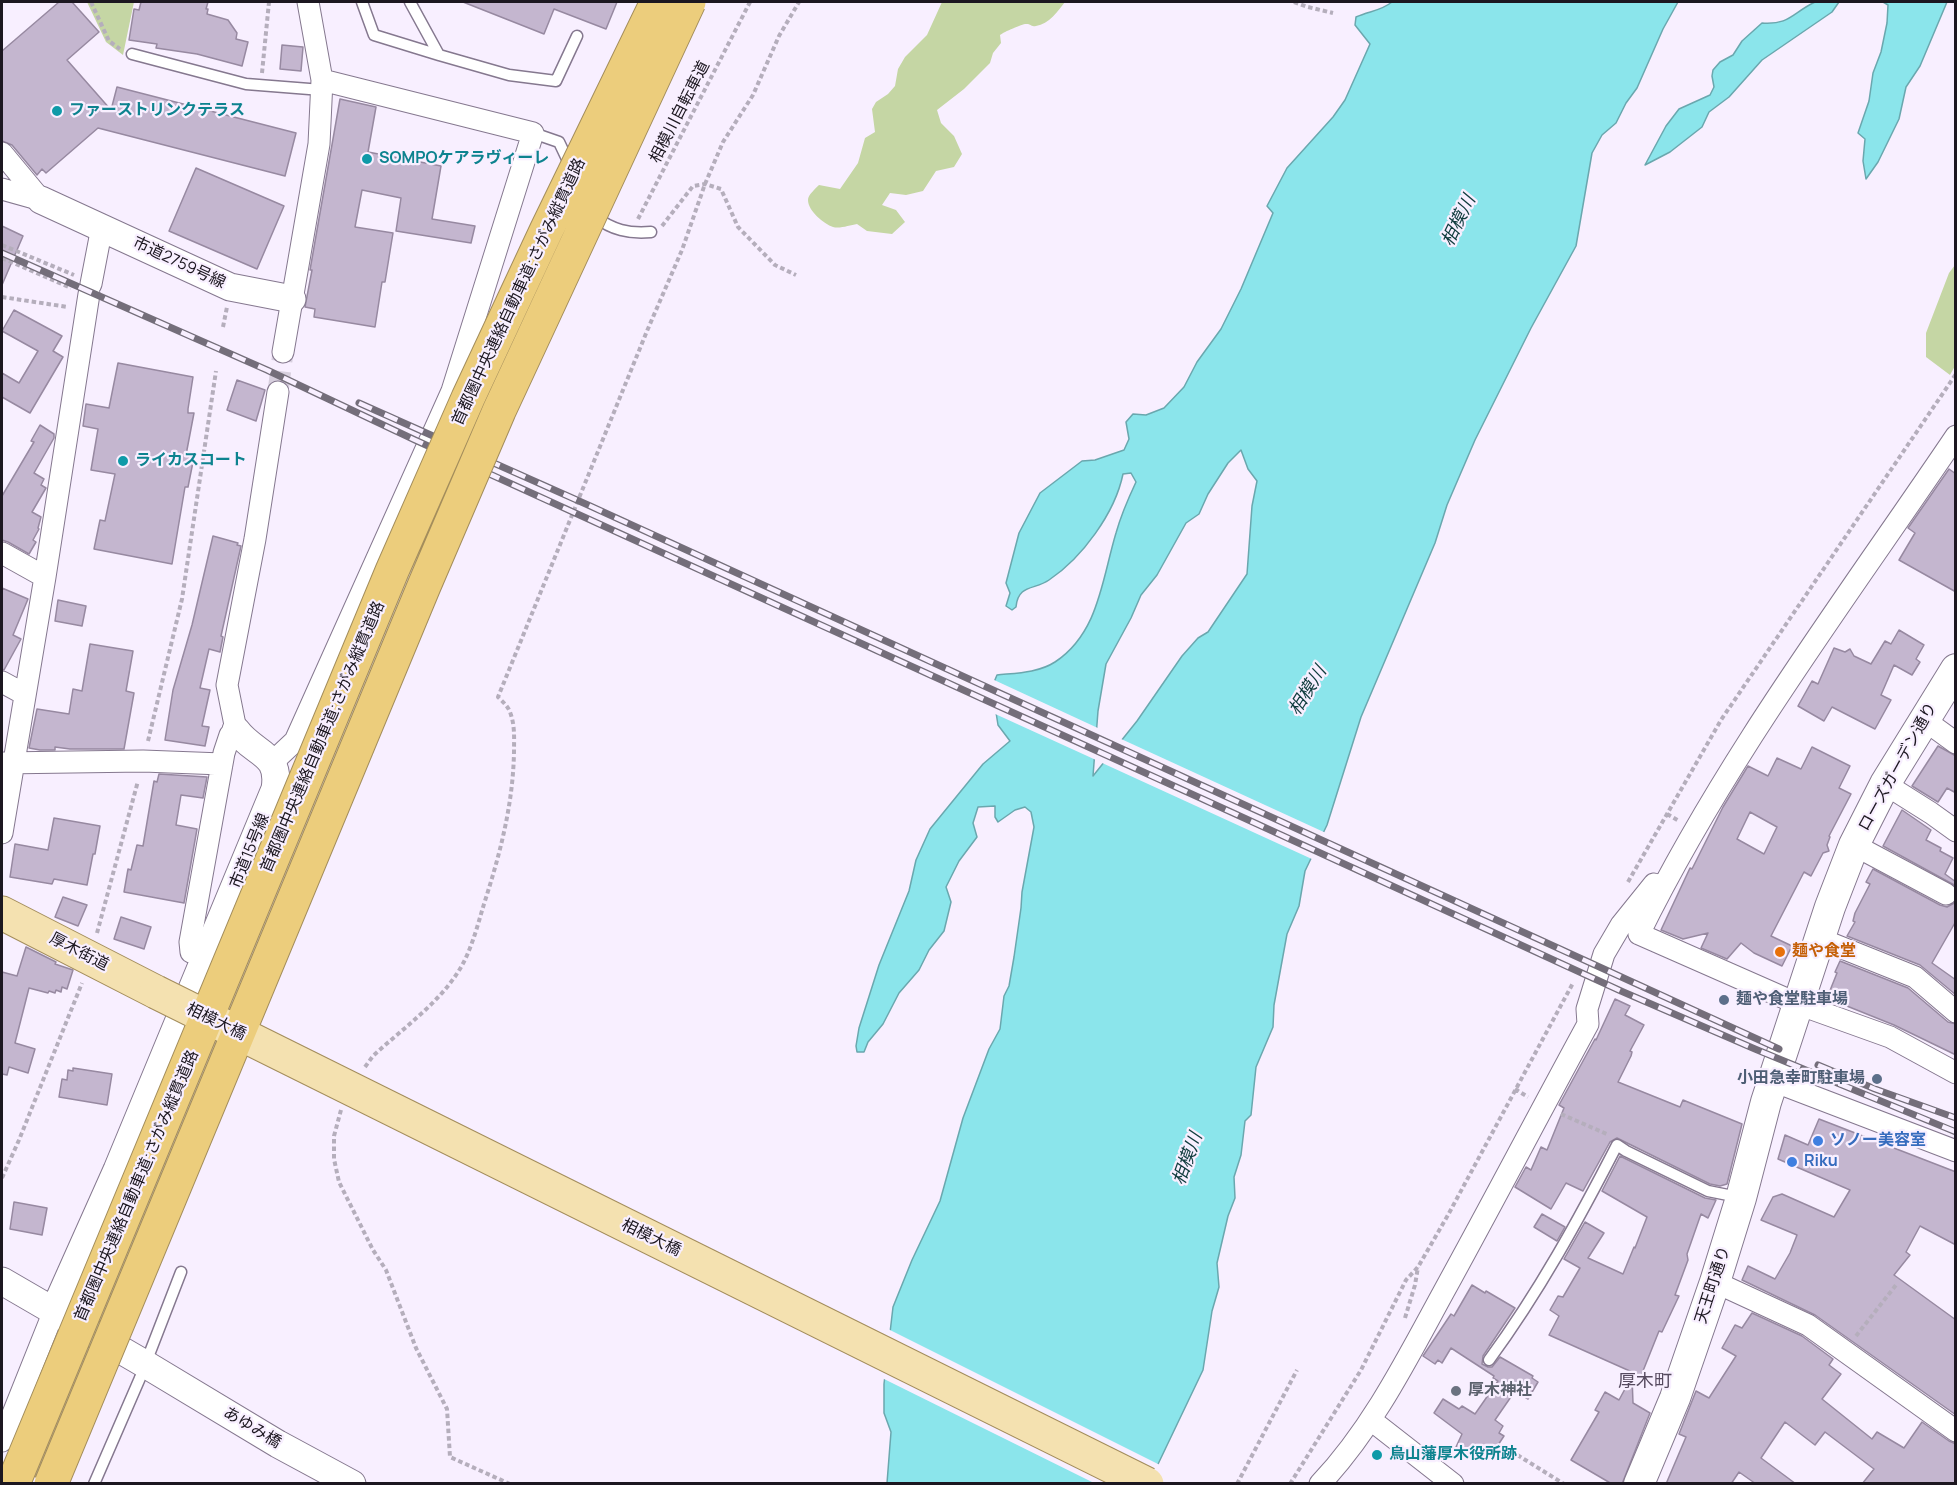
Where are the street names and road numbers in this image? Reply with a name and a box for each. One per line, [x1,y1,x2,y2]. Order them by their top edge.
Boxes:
street label: 相模川自転車道 [646,58,714,166]
street label: 首都圏中央連絡自動車道;さがみ縦貫道路 [448,155,590,429]
street label: 市道2759号線 [129,233,229,293]
street label: 首都圏中央連絡自動車道;さがみ縦貫道路 [257,598,389,876]
street label: ローズガーデン通り [1855,699,1941,835]
street label: 市道15号線 [226,811,274,891]
street label: 厚木街道 [46,929,112,975]
street label: 相模大橋 [183,999,249,1045]
street label: 首都圏中央連絡自動車道;さがみ縦貫道路 [71,1047,203,1325]
street label: 相模大橋 [618,1215,684,1261]
street label: 天王町通り [1692,1244,1734,1326]
street label: あゆみ橋 [220,1403,284,1453]

